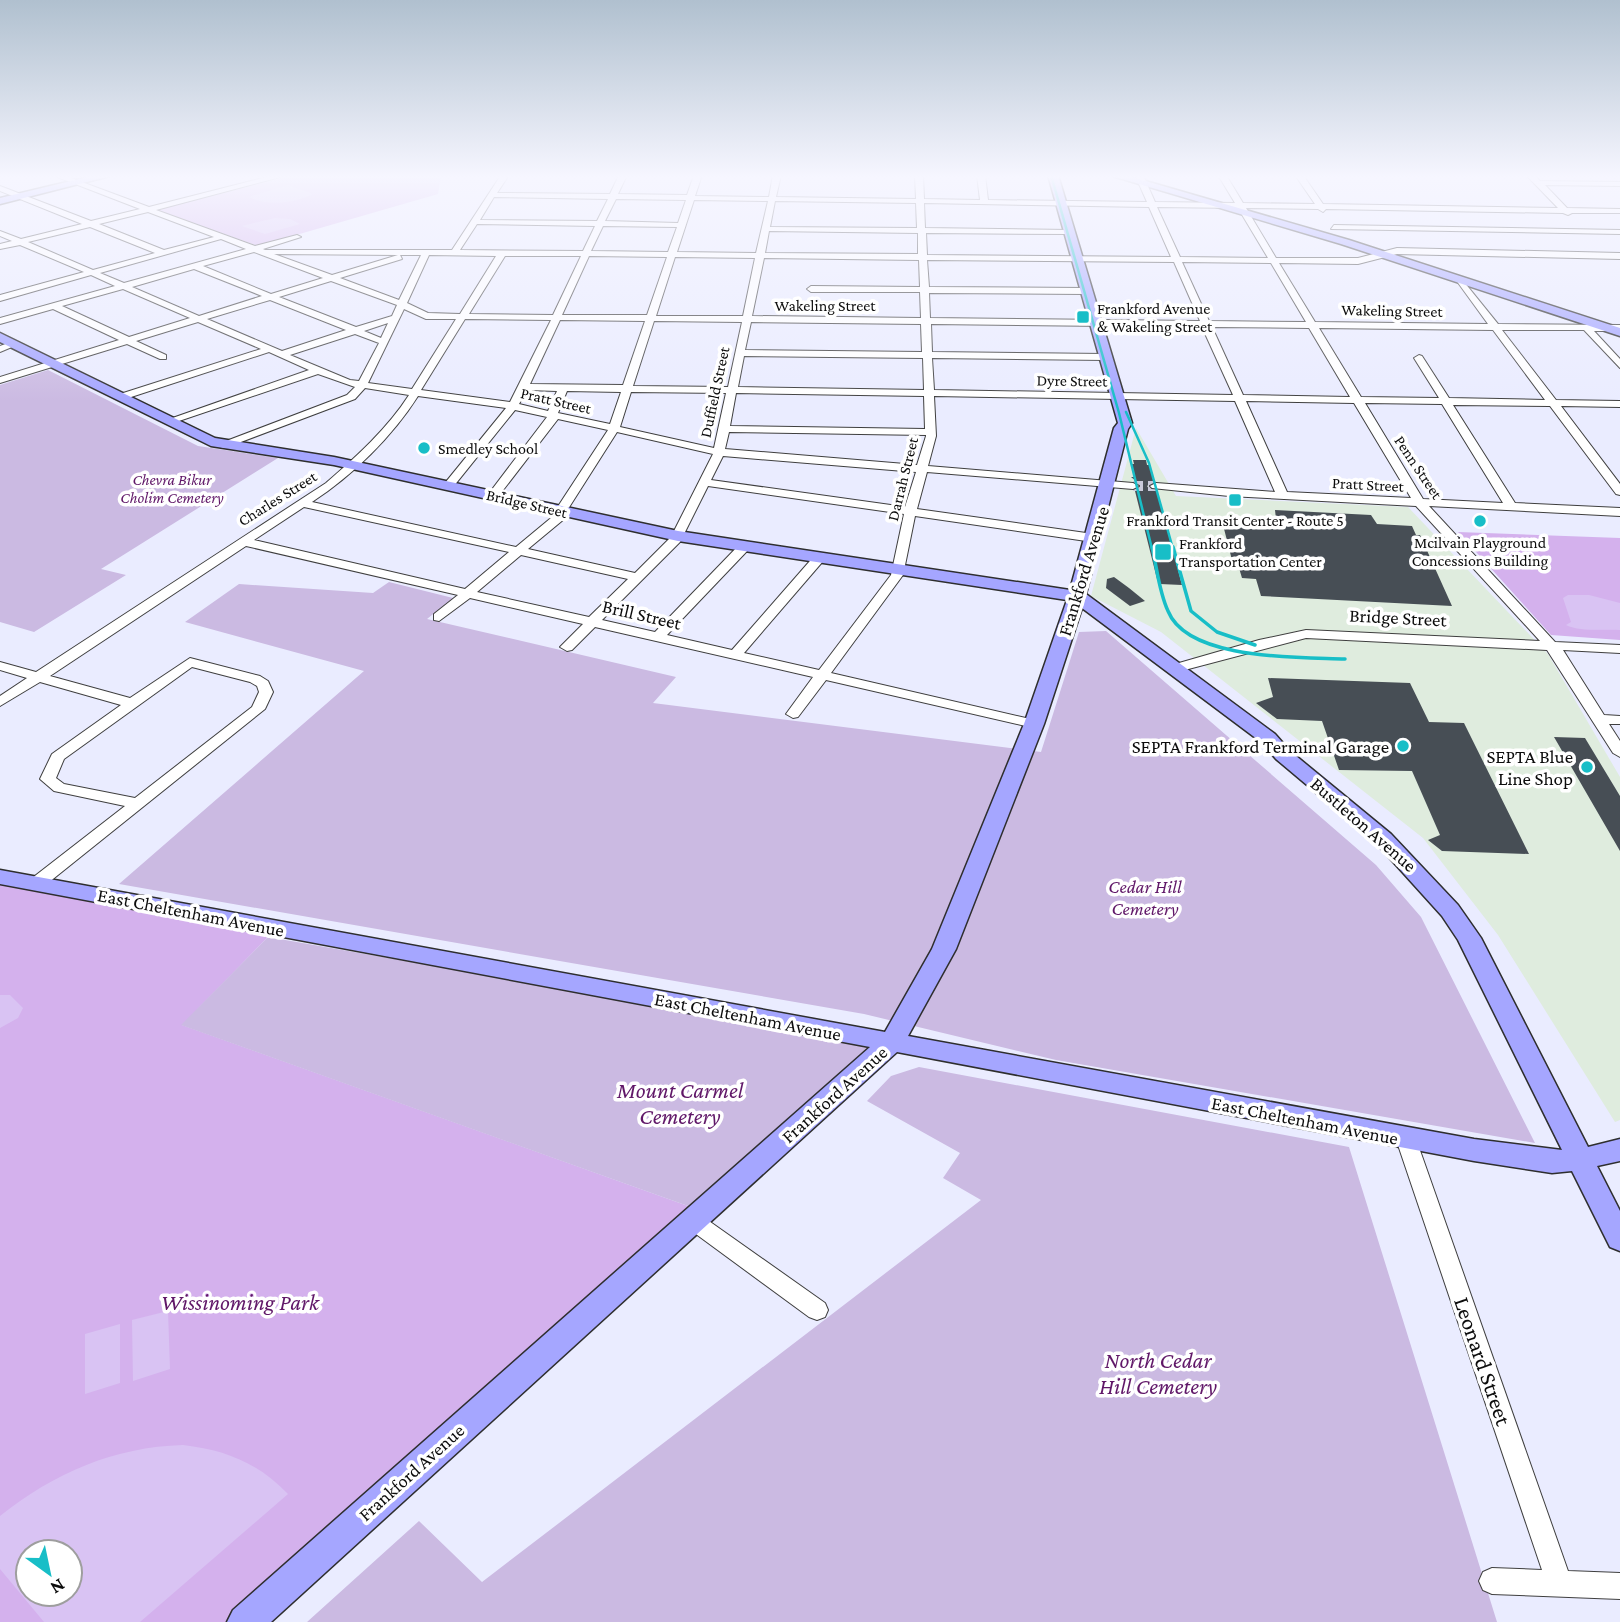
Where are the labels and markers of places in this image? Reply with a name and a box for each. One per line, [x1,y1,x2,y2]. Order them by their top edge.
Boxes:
place label: Frankford Avenue & Wakeling Street [1097,300,1213,336]
marker: Frankford Avenue & Wakeling Street [1075,309,1091,325]
marker: Smedley School [416,440,432,456]
place label: Smedley School [438,440,538,458]
marker: Frankford Transit Center - Route 5 [1227,492,1243,508]
place label: Frankford Transit Center - Route 5 [1126,512,1344,529]
marker: Mcilvain Playground Concessions Building [1472,513,1488,529]
place label: Mcilvain Playground Concessions Building [1412,534,1549,570]
place label: Frankford Transportation Center [1179,535,1322,571]
marker: Frankford Transportation Center [1153,542,1173,562]
place label: SEPTA Frankford Terminal Garage [1132,736,1389,757]
marker: SEPTA Frankford Terminal Garage [1395,738,1411,754]
place label: SEPTA Blue Line Shop [1486,746,1573,789]
marker: SEPTA Blue Line Shop [1579,759,1595,775]

